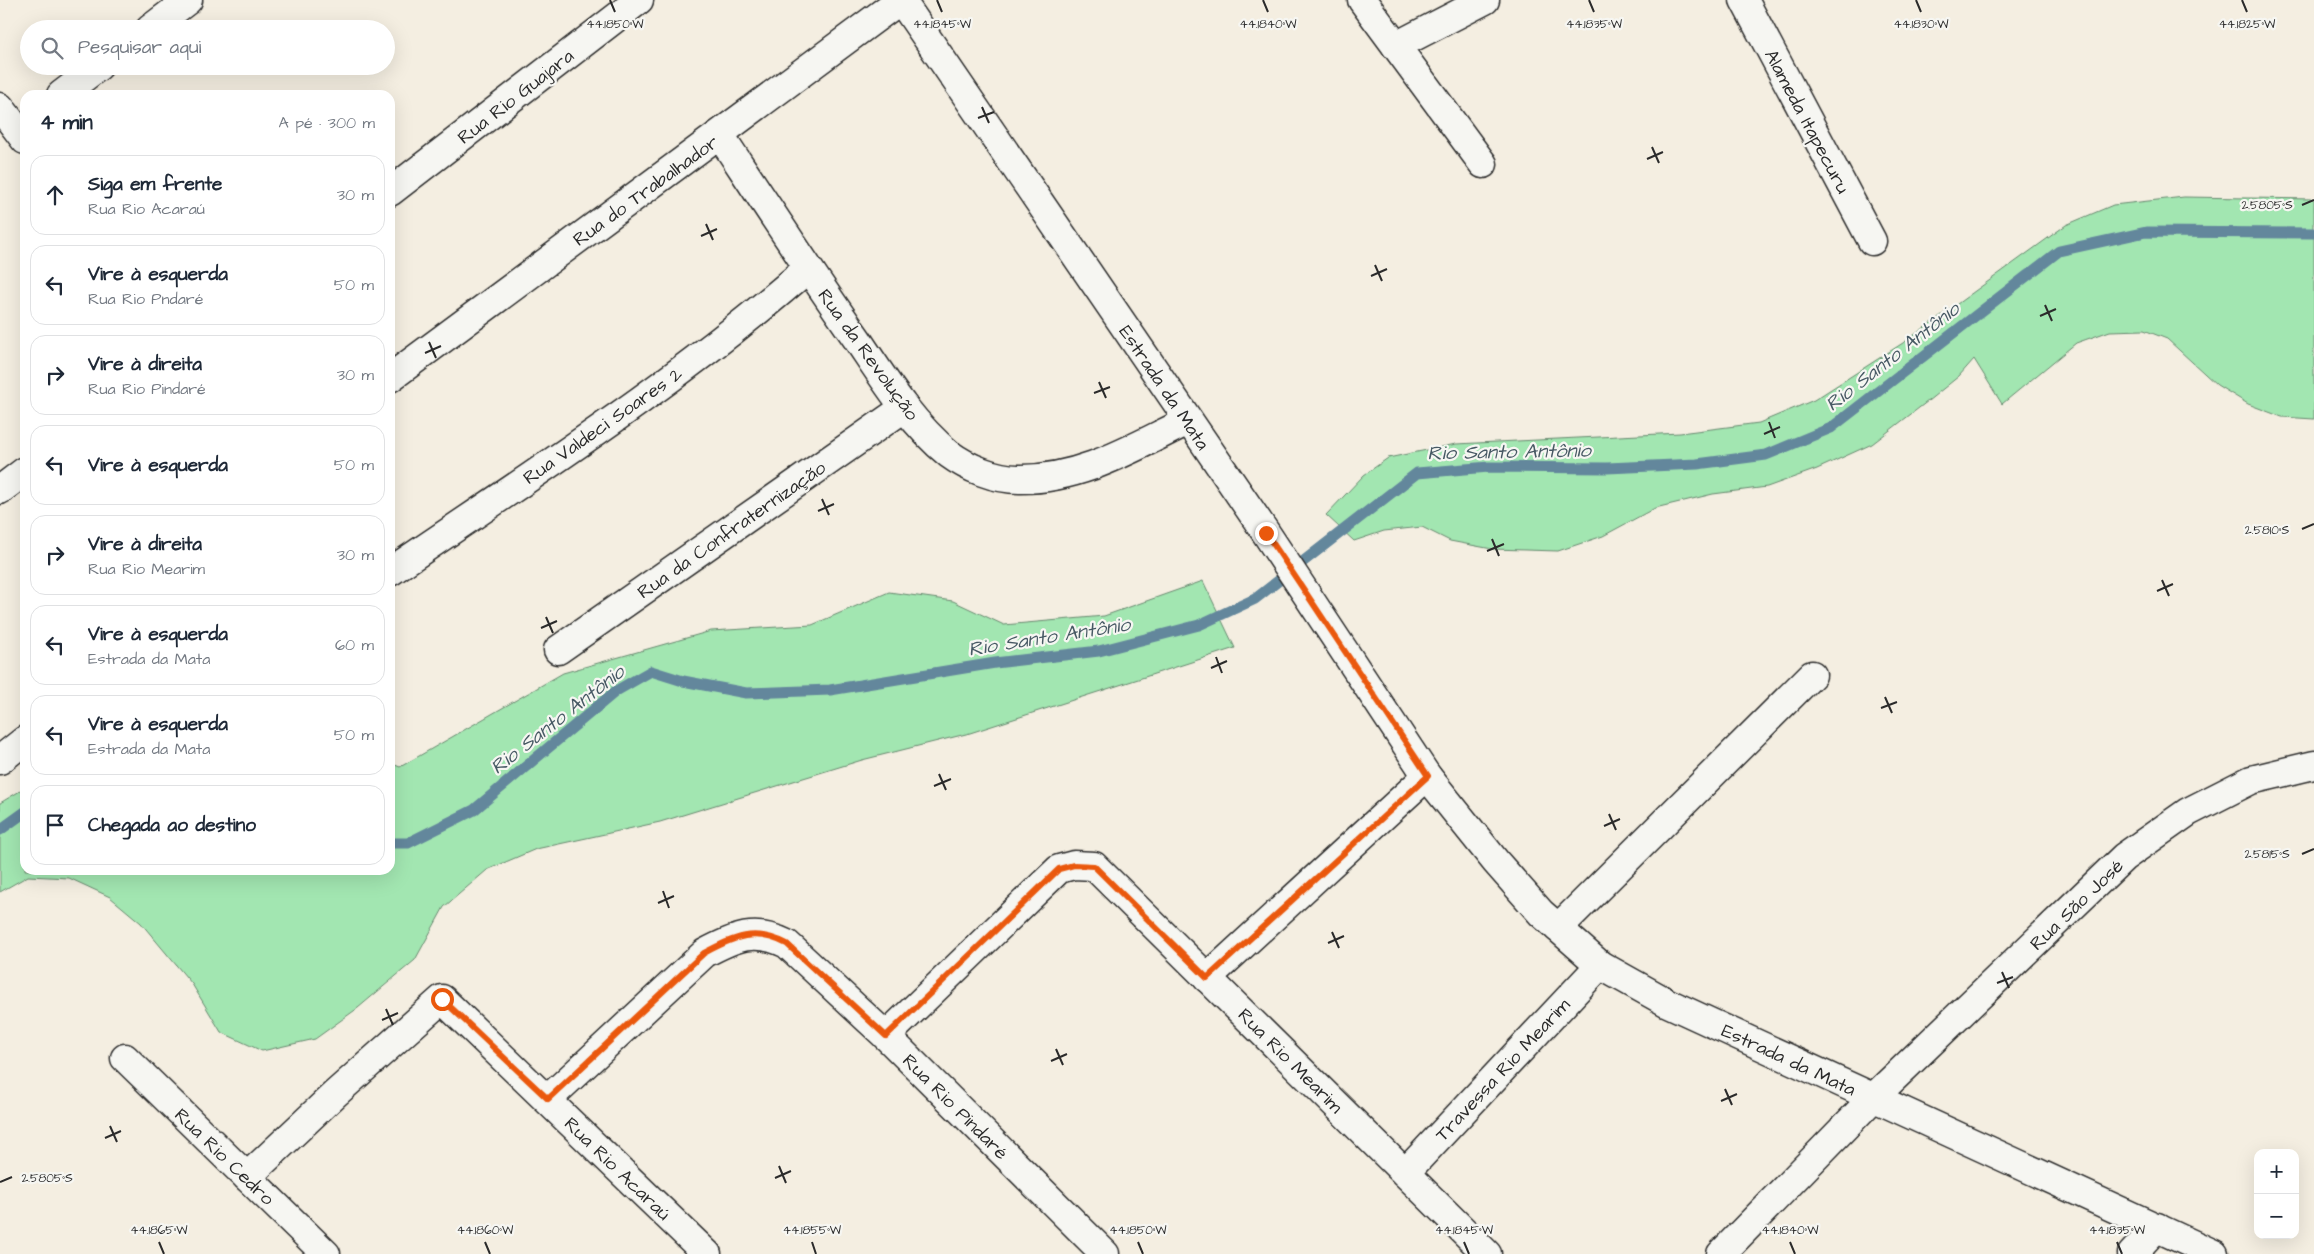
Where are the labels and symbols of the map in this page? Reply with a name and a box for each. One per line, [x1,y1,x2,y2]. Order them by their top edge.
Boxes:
text: 44.1850°W [586,16,644,33]
text: 44.1845°W [913,16,972,33]
text: 44.1840°W [1240,16,1297,33]
text: 44.1835°W [1566,16,1623,33]
text: 44.1830°W [1894,16,1949,33]
text: 44.1825°W [2219,16,2276,33]
street label: Rua Rio Guajara [452,43,580,151]
street label: Alameda Itapecuru [1757,45,1856,199]
street label: Rua do Trabalhador [568,129,725,253]
text: 2.5805°S [2241,197,2293,214]
street label: Rua da Revolução [811,283,925,427]
water label: Rio Santo Antônio [1820,294,1967,418]
street label: Estrada da Mata [1112,320,1216,456]
street label: Rua Valdeci Soares 2 [518,361,688,491]
water label: Rio Santo Antônio [1427,437,1593,467]
street label: Rua da Confraternização [632,455,832,606]
route end [1255,522,1278,545]
text: 2.5810°S [2245,522,2289,539]
water label: Rio Santo Antônio [966,610,1134,664]
water label: Rio Santo Antônio [485,657,632,781]
text: 2.5815°S [2244,846,2290,863]
street label: Rua São José [2024,853,2130,957]
route start [431,988,454,1011]
street label: Travessa Rio Mearim [1429,992,1577,1148]
street label: Rua Rio Mearim [1231,1002,1349,1120]
street label: Estrada da Mata [1717,1017,1860,1103]
street label: Rua Rio Pindaré [896,1048,1014,1166]
street label: Rua Rio Cedro [168,1102,280,1212]
street label: Rua Rio Acaraú [558,1111,677,1227]
text: 2.5805°S [21,1170,73,1187]
text: 44.1865°W [130,1222,188,1239]
text: 44.1860°W [457,1222,514,1239]
text: 44.1855°W [783,1222,842,1239]
text: 44.1850°W [1109,1222,1167,1239]
text: 44.1845°W [1435,1222,1494,1239]
text: 44.1840°W [1762,1222,1819,1239]
text: 44.1835°W [2089,1222,2146,1239]

